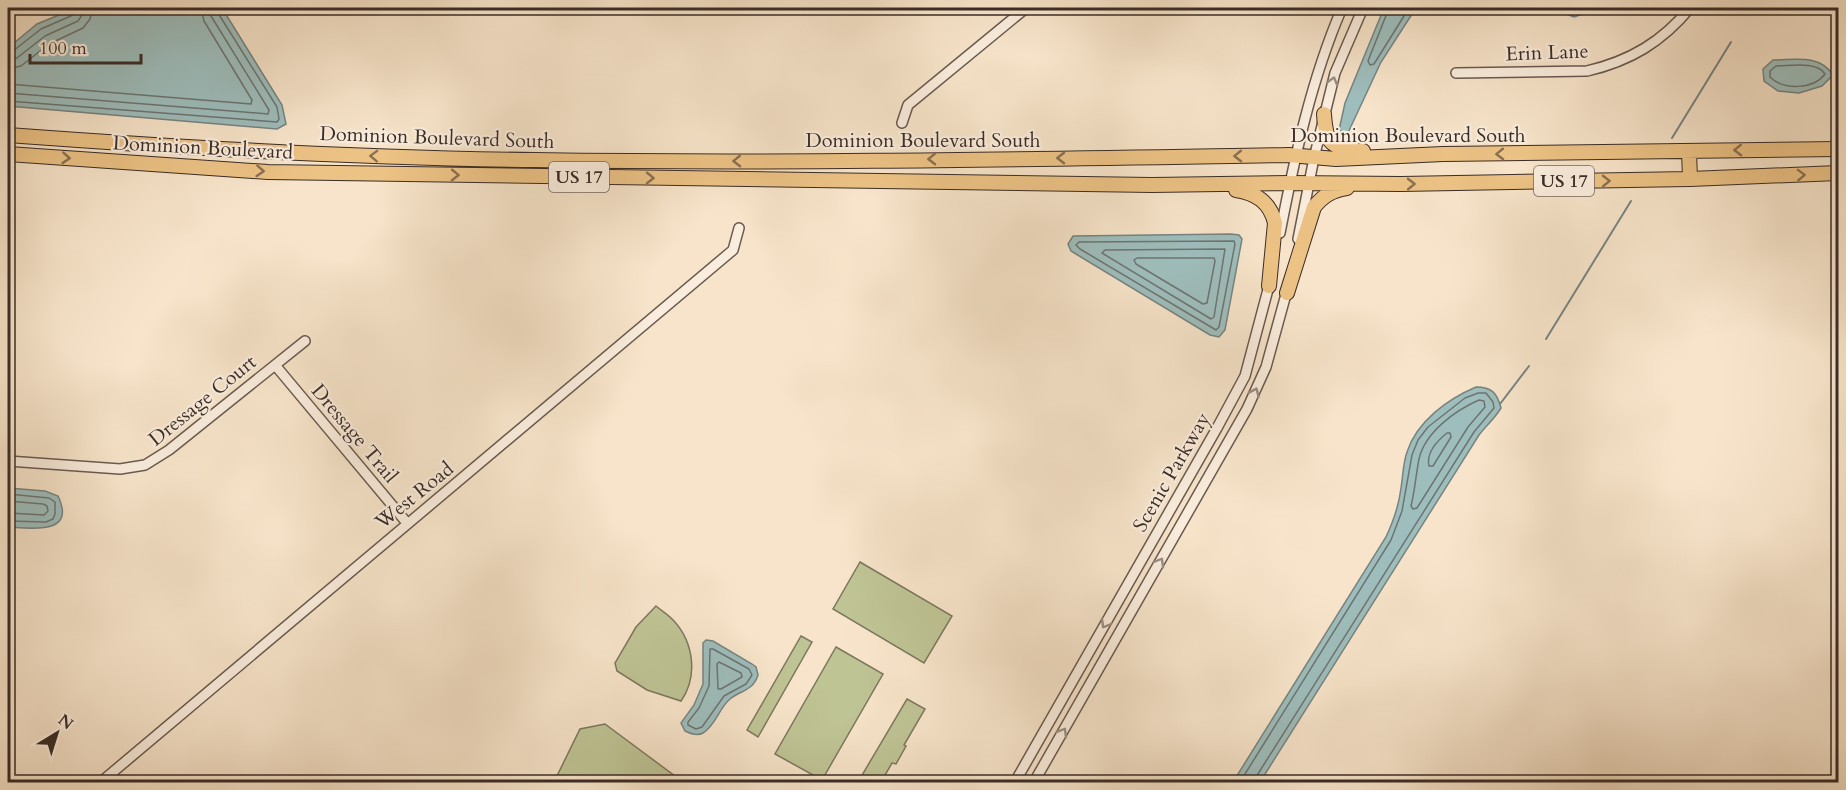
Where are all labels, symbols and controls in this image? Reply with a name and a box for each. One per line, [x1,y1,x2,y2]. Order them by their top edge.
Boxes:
scale bar [30,27,141,65]
text: 100 m [39,36,87,61]
street label: Erin Lane [1505,38,1589,67]
one-way arrow [1326,76,1338,87]
street label: Dominion Boulevard South [319,120,555,155]
street label: Dominion Boulevard South [1291,122,1525,149]
street label: Dominion Boulevard South [806,127,1040,154]
street label: Dominion Boulevard [112,129,294,166]
one-way arrow [1734,144,1743,156]
one-way arrow [1496,148,1505,160]
one-way arrow [369,150,378,163]
one-way arrow [1234,150,1243,162]
one-way arrow [61,151,70,164]
one-way arrow [1057,152,1066,164]
one-way arrow [927,153,936,165]
one-way arrow [732,155,741,167]
road number: US 17 [549,162,609,192]
one-way arrow [256,165,265,178]
road number: US 17 [1534,166,1594,196]
one-way arrow [1796,168,1805,181]
one-way arrow [451,169,460,181]
one-way arrow [646,171,655,184]
one-way arrow [1602,174,1611,187]
one-way arrow [1407,178,1416,190]
street label: Dressage Court [143,348,262,452]
street label: Dressage Trail [305,378,404,489]
one-way arrow [1248,388,1260,399]
street label: Scenic Parkway [1126,407,1217,537]
street label: West Road [369,455,459,536]
one-way arrow [1153,558,1164,568]
one-way arrow [1101,618,1112,628]
north arrow [27,703,87,763]
text: N [53,709,78,735]
one-way arrow [1056,728,1068,738]

